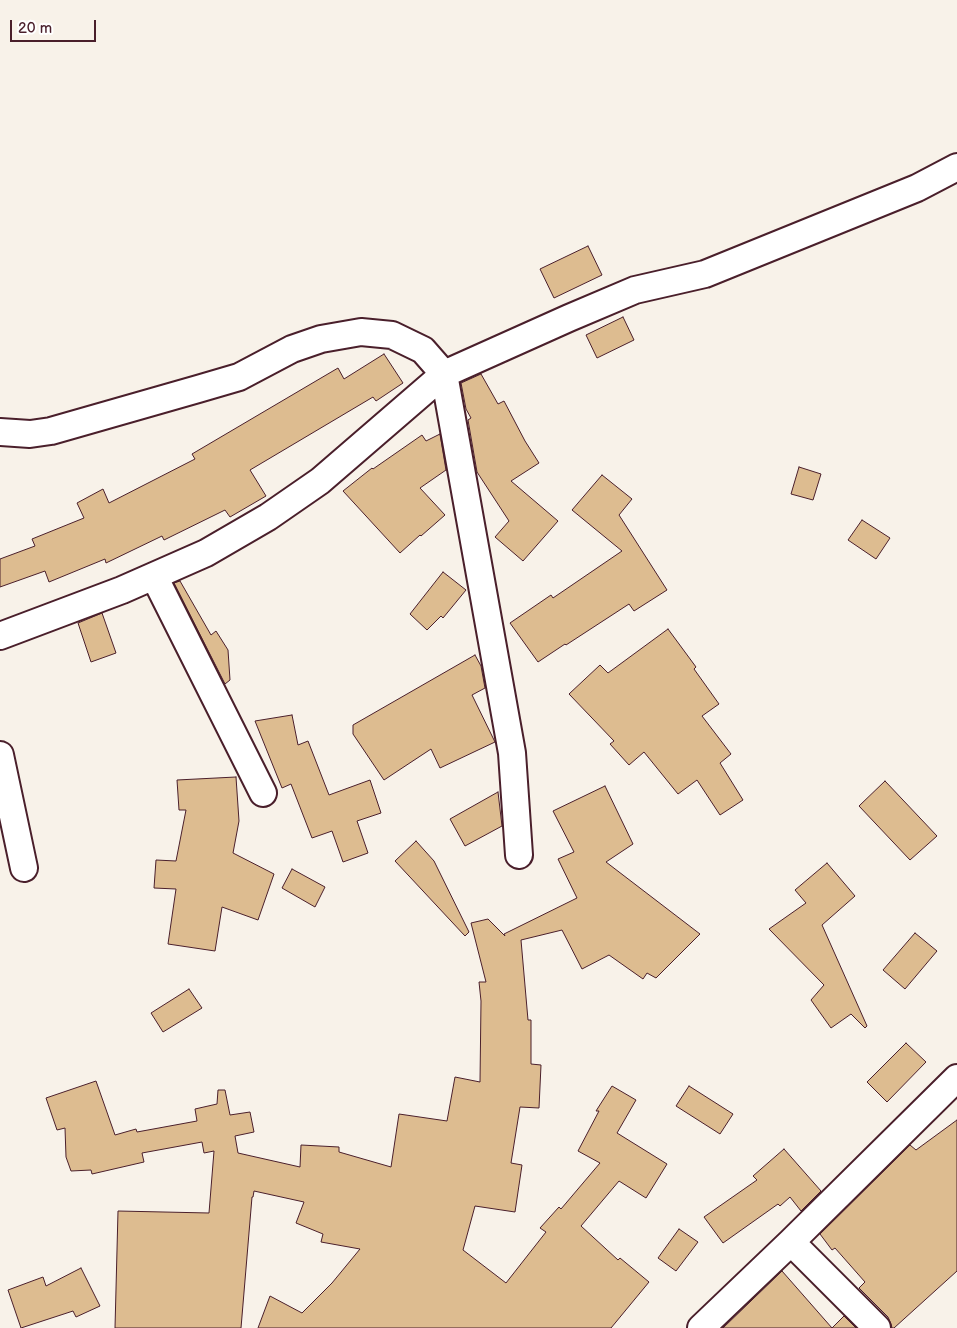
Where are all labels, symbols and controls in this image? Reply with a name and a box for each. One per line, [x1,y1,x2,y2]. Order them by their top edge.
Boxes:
scale bar [12,10,99,42]
text: 20 m [18,19,52,38]

